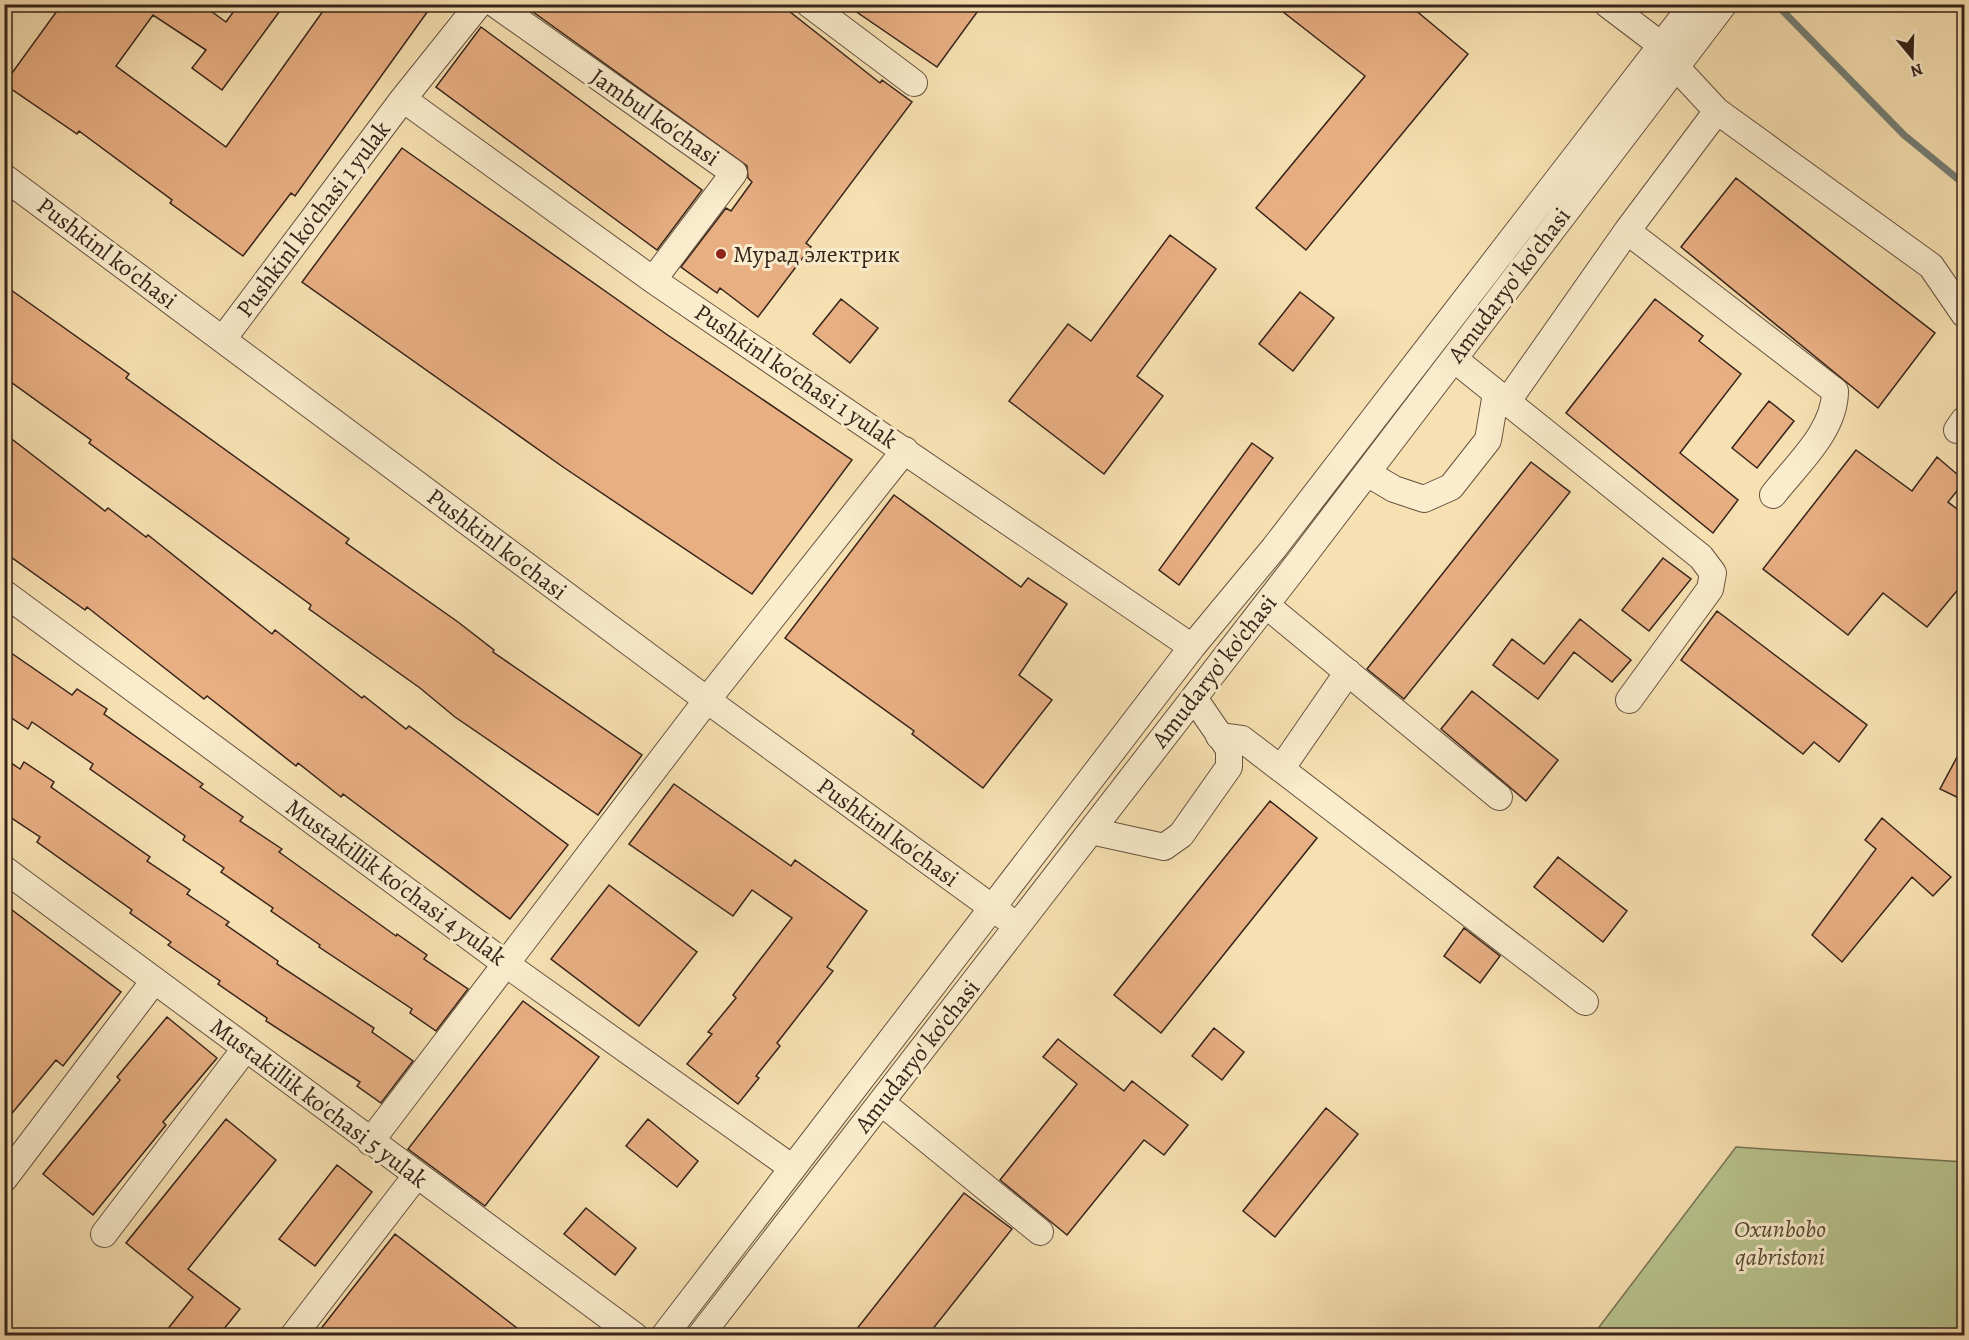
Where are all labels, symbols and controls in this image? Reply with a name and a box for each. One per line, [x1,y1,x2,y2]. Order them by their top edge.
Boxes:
north arrow [1882,27,1942,87]
text: N [1907,58,1926,83]
street label: Jambul ko'chasi [584,61,726,173]
street label: Pushkinl ko'chasi 1 yulak [229,114,398,324]
street label: Pushkinl ko'chasi [30,190,184,316]
street label: Amudaryo' ko'chasi [1440,201,1578,370]
place label: Мурад электрик [733,238,900,270]
marker: Мурад электрик [714,247,728,261]
street label: Pushkinl ko'chasi 1 yulak [688,296,904,456]
street label: Pushkinl ko'chasi [420,481,574,607]
street label: Amudaryo' ko'chasi [1143,588,1284,755]
street label: Pushkinl ko'chasi [811,770,965,894]
street label: Mustakillik ko'chasi 4 yulak [279,791,513,973]
street label: Amudaryo' ko'chasi [846,973,987,1140]
street label: Mustakillik ko'chasi 5 yulak [204,1011,434,1195]
park label: Oxunbobo qabristoni [1734,1213,1826,1273]

